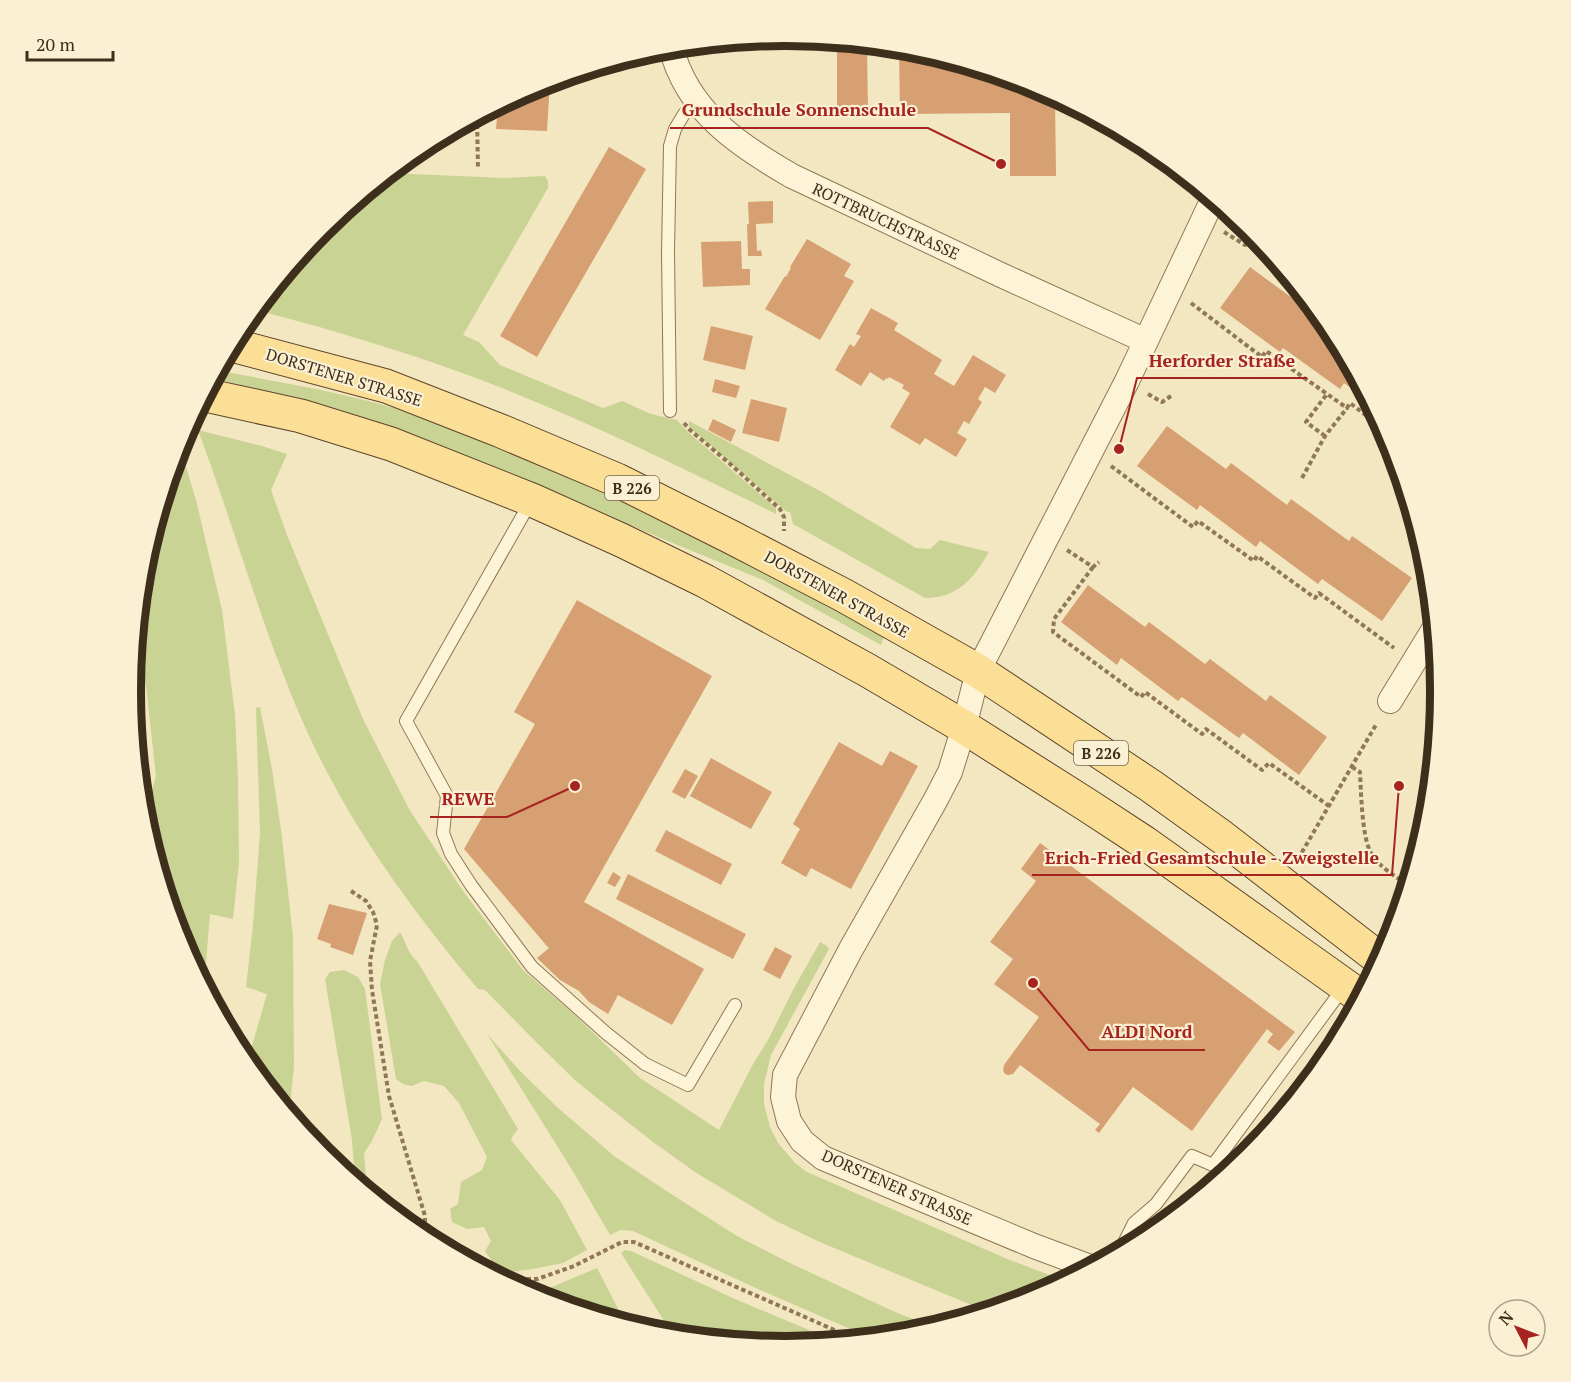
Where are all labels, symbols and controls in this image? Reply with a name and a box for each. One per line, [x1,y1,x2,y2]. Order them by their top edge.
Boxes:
scale bar [27,24,112,62]
text: 20 m [36,32,76,56]
callout: Grundschule Sonnenschule [670,92,928,128]
text: Grundschule Sonnenschule [682,97,917,121]
street label: ROTTBRUCHSTRASSE [809,177,963,265]
callout: Herforder Straße [1137,342,1307,378]
street label: DORSTENER STRASSE [263,343,425,411]
text: Herforder Straße [1149,348,1296,372]
road number: B 226 [605,476,659,500]
street label: DORSTENER STRASSE [761,545,913,643]
road number: B 226 [1074,741,1128,765]
callout: REWE [430,781,507,817]
text: REWE [442,786,495,810]
callout: Erich-Fried Gesamtschule - Zweigstelle [1032,839,1392,875]
text: Erich-Fried Gesamtschule - Zweigstelle [1045,845,1379,869]
callout: ALDI Nord [1089,1014,1205,1050]
text: ALDI Nord [1101,1019,1193,1043]
street label: DORSTENER STRASSE [818,1144,976,1230]
north arrow [1487,1298,1547,1358]
text: N [1494,1306,1518,1330]

